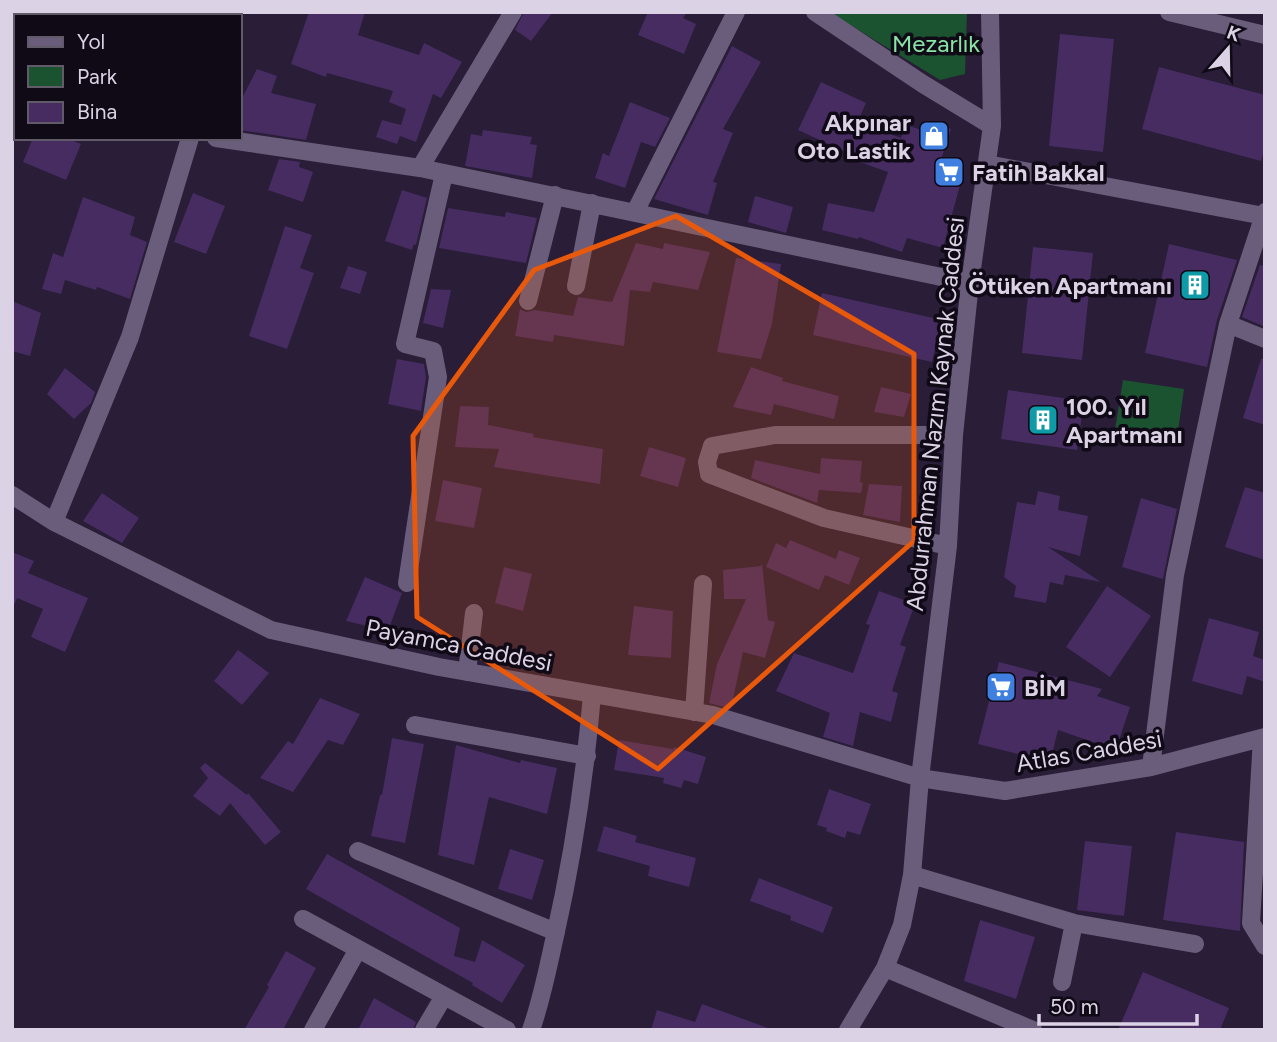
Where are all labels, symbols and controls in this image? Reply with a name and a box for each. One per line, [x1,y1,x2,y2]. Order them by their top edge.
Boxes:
legend [14,14,242,140]
north arrow [1193,14,1263,84]
text: K [1224,21,1244,47]
text: Yol [77,29,105,54]
park label: Mezarlık [892,29,980,58]
text: Park [77,64,118,89]
text: Bina [77,99,117,124]
place label: Akpınar Oto Lastik [797,108,911,165]
shop icon: Akpınar Oto Lastik [917,119,951,153]
supermarket icon: Fatih Bakkal [932,155,966,189]
place label: Fatih Bakkal [972,158,1105,187]
street label: Abdurrahman Nazım Kaynak Caddesi [900,216,970,612]
building icon: Ötüken Apartmanı [1178,268,1212,302]
place label: Ötüken Apartmanı [968,271,1172,300]
place label: 100. Yıl Apartmanı [1066,392,1183,449]
building icon: 100. Yıl Apartmanı [1026,403,1060,437]
street label: Payamca Caddesi [363,613,555,677]
supermarket icon: BİM [984,670,1018,704]
place label: BİM [1024,673,1066,702]
street label: Atlas Caddesi [1014,724,1164,778]
scale bar [1039,982,1196,1026]
text: 50 m [1050,994,1099,1019]

